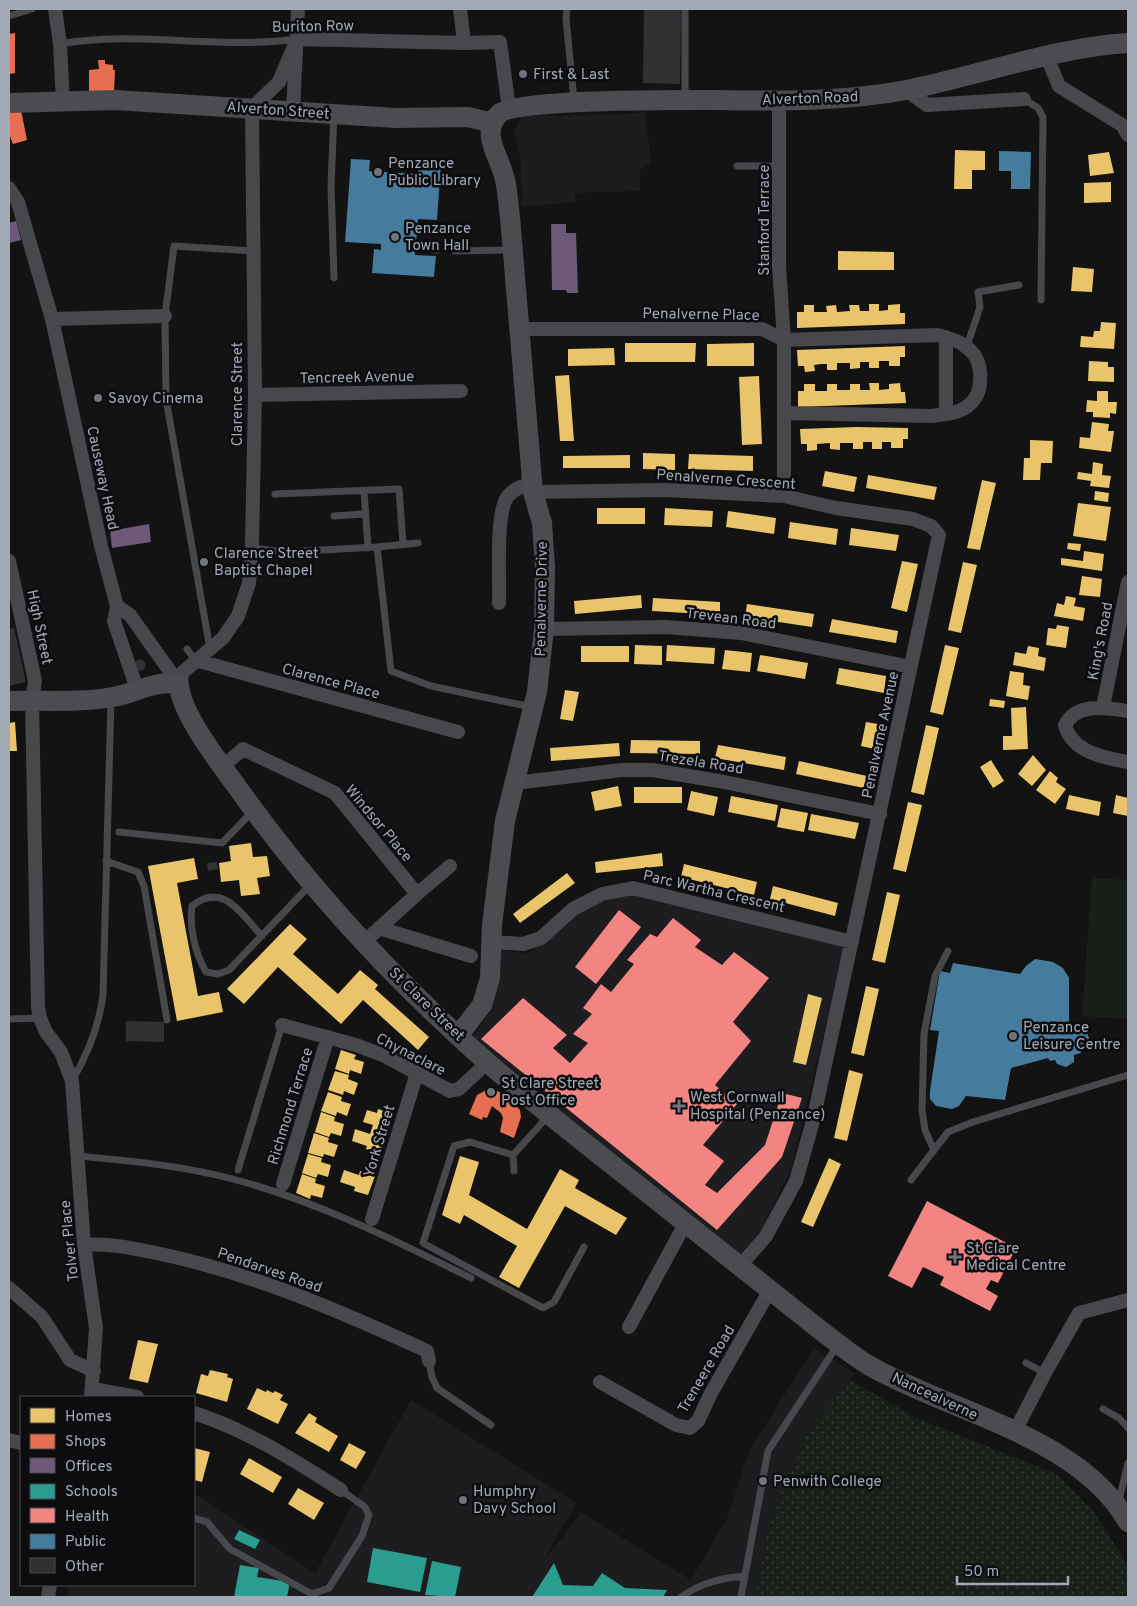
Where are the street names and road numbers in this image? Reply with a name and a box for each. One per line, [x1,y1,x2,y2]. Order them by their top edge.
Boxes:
street label: Buriton Row [272,17,355,38]
street label: Alverton Road [761,88,859,111]
street label: Alverton Street [226,98,330,125]
street label: Stanford Terrace [756,164,775,276]
street label: Penalverne Place [642,305,760,326]
street label: Clarence Street [229,342,248,446]
street label: Tencreek Avenue [300,368,415,389]
street label: Causeway Head [81,425,122,532]
street label: Penalverne Crescent [656,466,796,495]
street label: Penalverne Drive [532,541,553,657]
street label: High Street [21,588,56,666]
street label: King's Road [1085,601,1118,682]
street label: Trevean Road [684,605,777,634]
street label: Clarence Place [280,660,382,705]
street label: Penalverne Avenue [859,670,904,801]
street label: Trezela Road [657,747,745,780]
street label: Windsor Place [340,781,416,867]
street label: Parc Wartha Crescent [641,867,786,918]
street label: St Clare Street [384,964,468,1046]
street label: Chynaclare [372,1030,448,1081]
street label: Richmond Terrace [265,1045,318,1167]
street label: York Street [360,1103,400,1180]
street label: Tolver Place [57,1199,84,1283]
street label: Pendarves Road [215,1245,324,1298]
street label: Treneere Road [675,1323,740,1417]
street label: Nancealverne [888,1369,980,1426]

